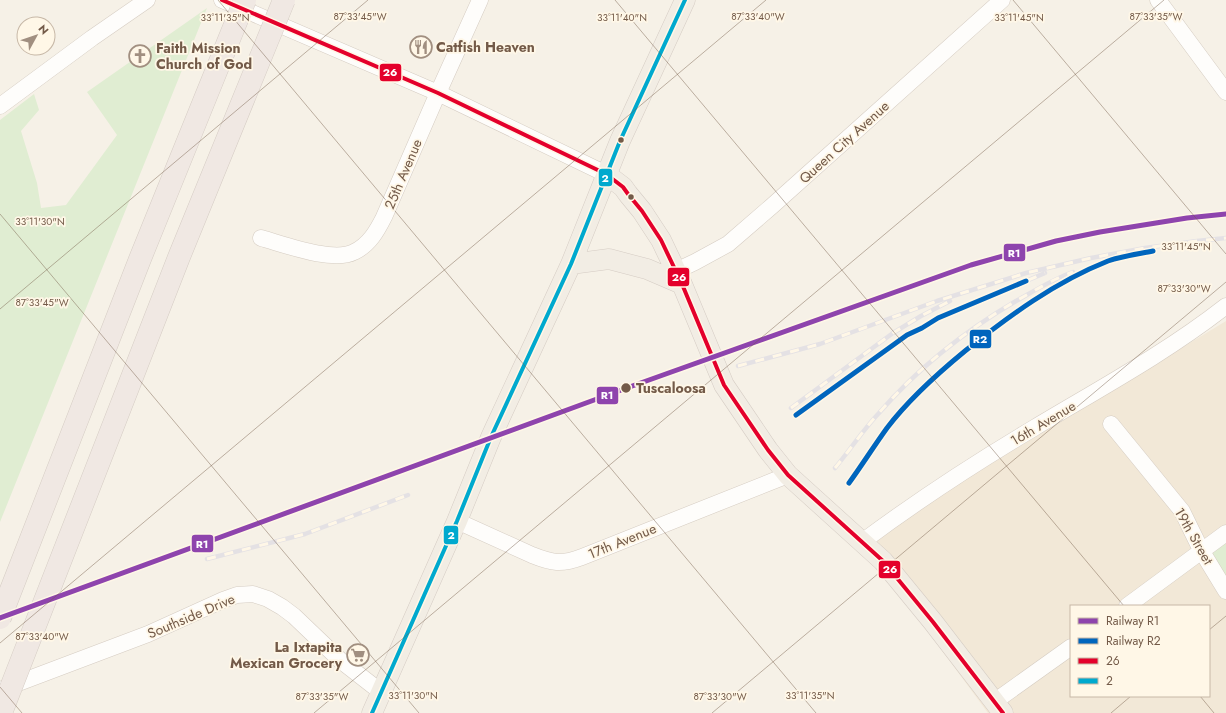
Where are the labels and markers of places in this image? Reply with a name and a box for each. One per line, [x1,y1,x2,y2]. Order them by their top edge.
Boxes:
restaurant icon: Catfish Heaven [408,34,434,60]
place label: Catfish Heaven [436,37,535,57]
place label: Faith Mission Church of God [156,38,252,74]
church icon: Faith Mission Church of God [127,43,153,69]
unlabelled marker [616,135,626,145]
unlabelled marker [626,192,636,202]
place label: Tuscaloosa [636,378,706,398]
marker: Tuscaloosa [619,381,633,395]
place label: La Ixtapita Mexican Grocery [230,637,343,673]
supermarket icon: La Ixtapita Mexican Grocery [345,642,371,668]

